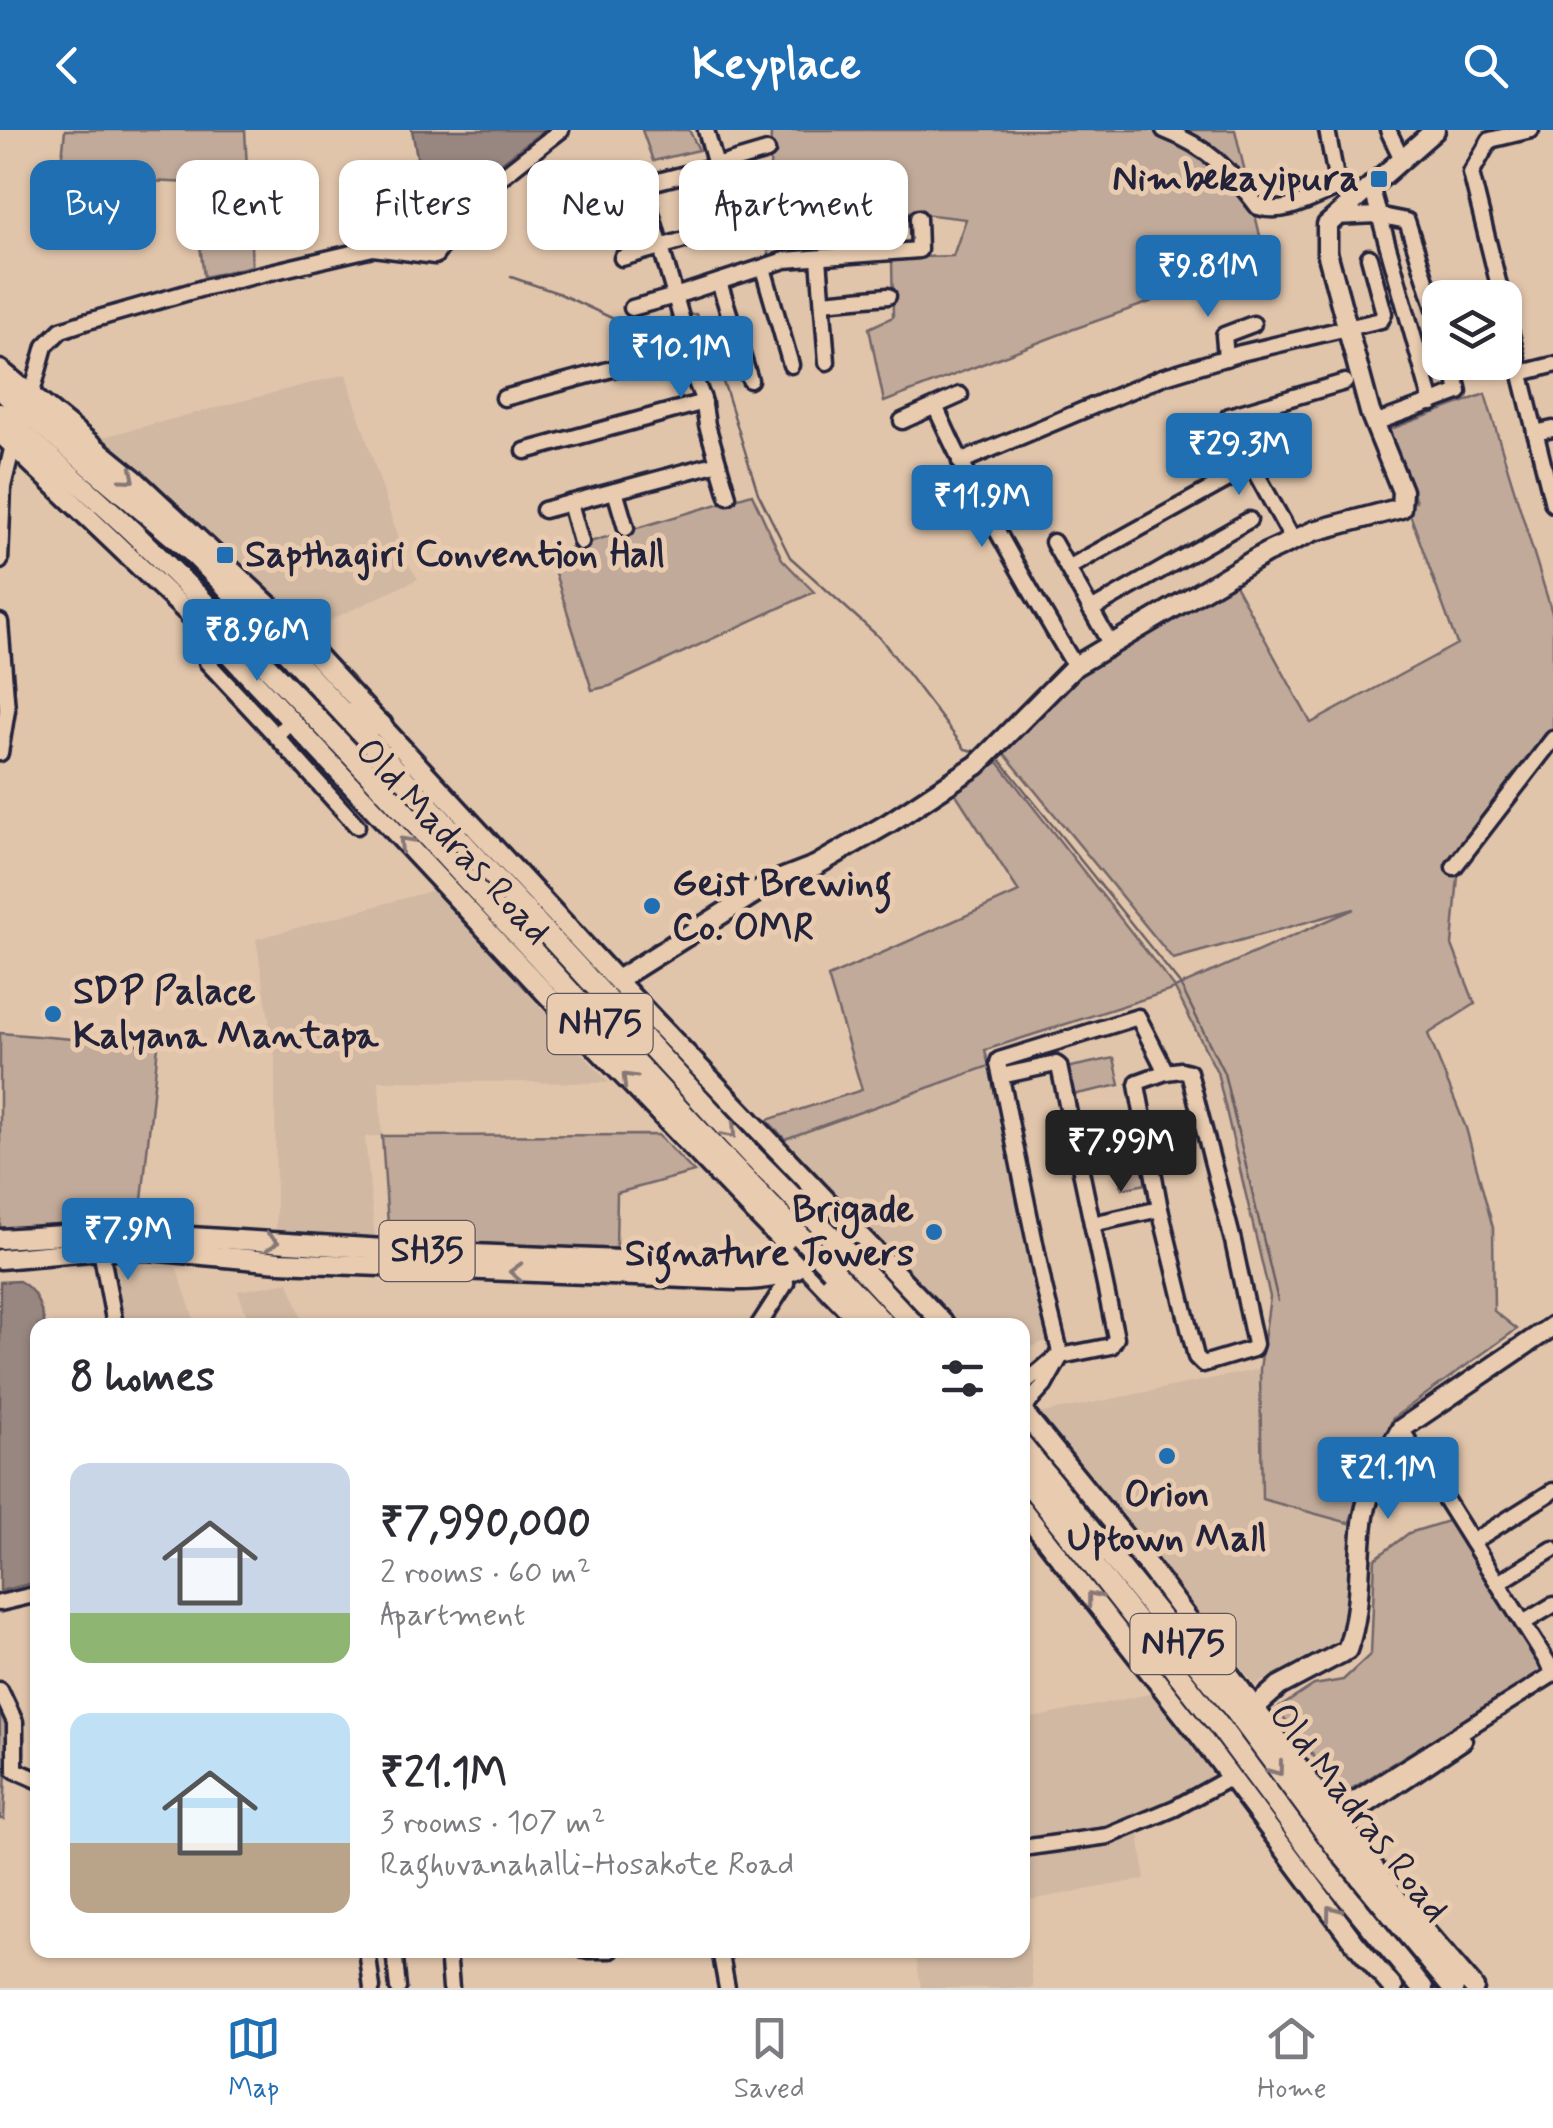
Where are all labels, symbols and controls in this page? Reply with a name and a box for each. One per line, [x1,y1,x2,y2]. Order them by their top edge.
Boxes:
text: Keyplace [692,36,861,95]
icon: back [40,38,95,93]
icon: search [1458,38,1513,93]
place label: Nimbekayipura [1112,155,1359,204]
chip: Buy [30,160,156,250]
chip: Rent [176,160,319,250]
chip: Filters [339,160,507,250]
chip: New [527,160,659,250]
chip: Apartment [679,160,908,250]
marker: Nimbekayipura [1368,168,1390,190]
pin: ₹9.81M [1127,235,1289,320]
text: ₹9.81M [1158,246,1258,288]
map controls [1422,280,1522,380]
button: layers [1422,280,1522,380]
pin: ₹10.1M [600,316,762,401]
text: ₹10.1M [631,327,731,369]
pin: ₹29.3M [1158,413,1320,498]
text: ₹29.3M [1188,424,1290,466]
one-way arrow [117,465,136,483]
pin: ₹11.9M [901,465,1063,550]
text: ₹11.9M [934,476,1030,518]
place label: Sapthagiri Convention Hall [245,531,665,581]
marker: Sapthagiri Convention Hall [214,544,236,566]
pin: ₹8.96M [176,599,338,684]
text: ₹8.96M [205,610,309,652]
street label: Old Madras Road [343,728,561,956]
one-way arrow [399,836,417,855]
place label: Geist Brewing Co. OMR [672,860,892,953]
marker: Geist Brewing Co. OMR [641,895,663,917]
place label: SDP Palace Kalyana Mantapa [73,968,380,1061]
road number: NH75 [548,994,652,1054]
marker: SDP Palace Kalyana Mantapa [42,1003,64,1025]
one-way arrow [621,1073,639,1091]
pin: ₹7.99M [1040,1110,1202,1195]
one-way arrow [718,1120,736,1139]
text: ₹7.99M [1067,1121,1175,1163]
place label: Brigade Signature Towers [625,1186,914,1284]
pin: ₹7.9M [58,1198,198,1283]
text: ₹7.9M [84,1209,172,1251]
road number: SH35 [380,1221,474,1281]
marker: Brigade Signature Towers [923,1221,945,1243]
one-way arrow [264,1231,280,1252]
one-way arrow [507,1261,523,1282]
text: 8 homes [70,1351,215,1406]
icon: filters [935,1351,990,1406]
pin: ₹21.1M [1307,1437,1469,1522]
marker: Orion Uptown Mall [1156,1445,1178,1467]
text: ₹21.1M [1340,1448,1436,1490]
place label: Orion Uptown Mall [1067,1471,1267,1564]
text: ₹7,990,000 [380,1497,591,1552]
icon: home [150,1503,270,1623]
text: 2 rooms · 60 m² [380,1552,591,1594]
one-way arrow [1087,1591,1105,1609]
text: Apartment [380,1594,525,1636]
road number: NH75 [1130,1614,1236,1674]
street label: Old Madras Road [1257,1693,1459,1933]
text: ₹21.1M [380,1747,507,1802]
icon: home [150,1753,270,1873]
one-way arrow [1266,1758,1283,1776]
text: 3 rooms · 107 m² [380,1802,605,1844]
text: Raghuvanahalli-Hosakote Road [380,1844,794,1886]
one-way arrow [1326,1905,1343,1923]
tab: Map [226,2011,281,2108]
tab: Saved [734,2011,805,2108]
tab: Home [1257,2011,1327,2108]

